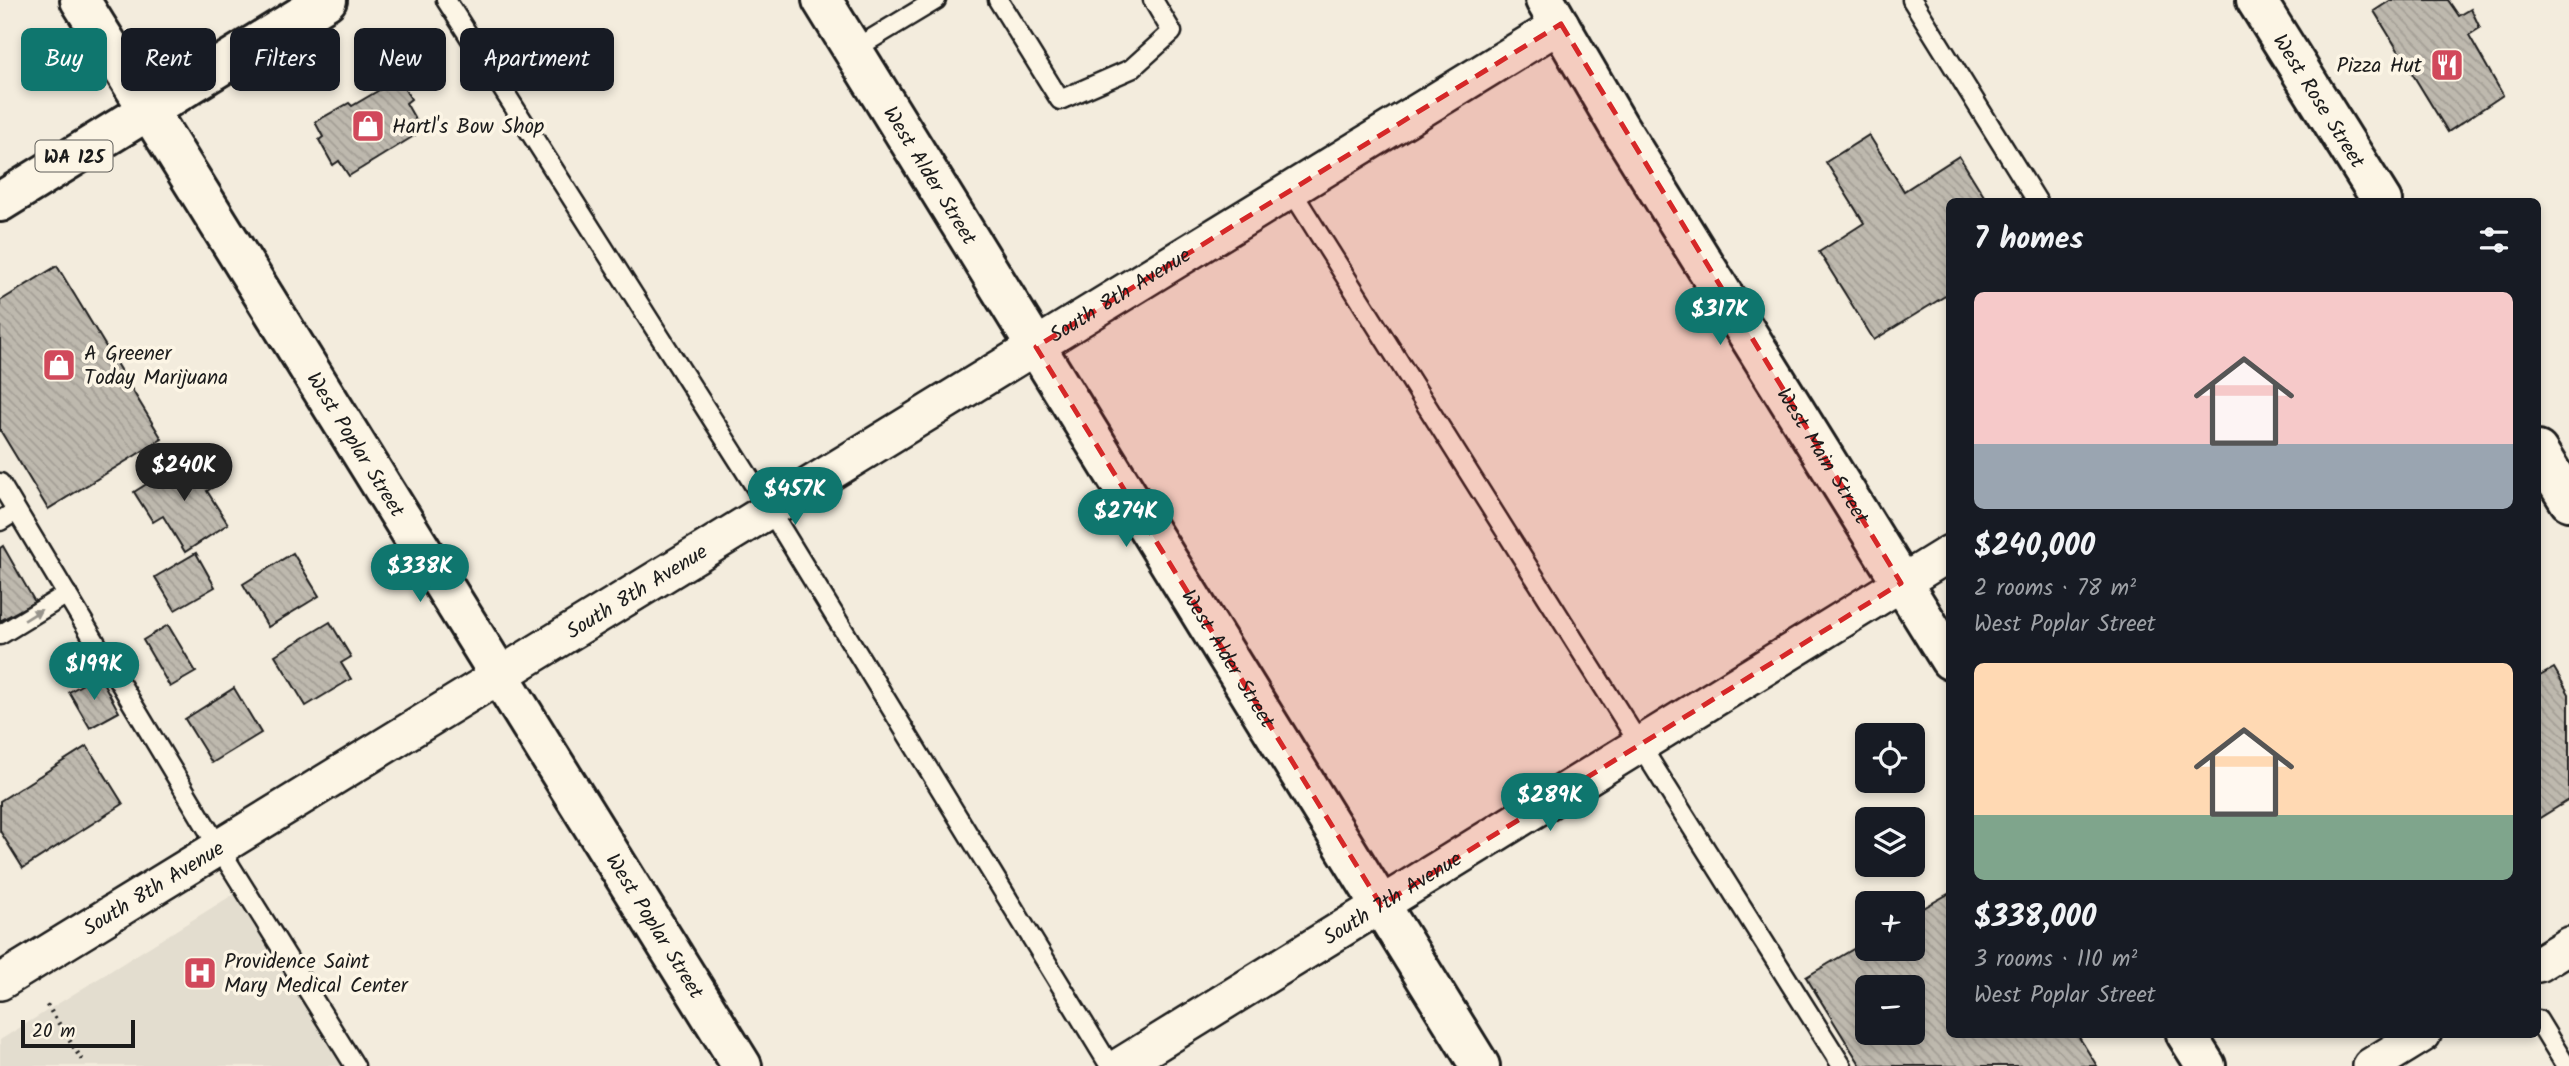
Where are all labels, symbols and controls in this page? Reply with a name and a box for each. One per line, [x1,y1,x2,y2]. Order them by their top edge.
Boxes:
chip: Buy [21,28,107,91]
chip: Rent [121,28,216,91]
chip: Filters [230,28,340,91]
chip: New [354,28,446,91]
chip: Apartment [460,28,614,91]
street label: West Rose Street [2263,28,2373,176]
restaurant icon: Pizza Hut [2428,46,2466,84]
place label: Pizza Hut [2337,50,2423,83]
street label: West Alder Street [873,100,985,253]
shop icon: Hartl's Bow Shop [349,107,387,145]
place label: Hartl's Bow Shop [392,111,544,144]
road number: WA 125 [36,140,112,172]
text: 7 homes [1974,216,2084,264]
icon: filters [2475,221,2513,259]
street label: South 8th Avenue [1043,240,1198,352]
pin: $317K [1671,288,1769,347]
text: $317K [1691,292,1749,328]
place label: A Greener Today Marijuana [84,338,228,395]
icon: home [2181,338,2307,464]
shop icon: A Greener Today Marijuana [40,346,78,384]
street label: West Poplar Street [297,366,413,525]
street label: West Main Street [1767,382,1877,532]
pin: $240K [135,444,233,503]
text: $240K [151,448,217,484]
pin: $457K [746,468,844,527]
text: $457K [764,472,826,508]
pin: $274K [1077,490,1175,549]
text: $274K [1094,494,1158,530]
text: $240,000 [1974,523,2095,571]
street label: South 8th Avenue [560,536,715,649]
pin: $338K [371,544,469,604]
text: $338K [387,549,453,585]
text: 2 rooms · 78 m² [1974,571,2136,607]
street label: West Alder Street [1172,584,1283,736]
text: West Poplar Street [1974,607,2156,643]
one-way arrow [24,609,43,621]
pin: $199K [45,642,143,702]
text: $199K [65,647,123,683]
icon: home [2181,709,2307,835]
map controls [1855,723,1925,1045]
button: locate [1855,723,1925,793]
pin: $289K [1501,774,1599,833]
text: $289K [1517,778,1583,814]
button: layers [1855,807,1925,877]
street label: South 8th Avenue [77,833,232,945]
street label: South 7th Avenue [1317,843,1469,955]
street label: West Poplar Street [596,848,712,1007]
button: + [1855,891,1925,961]
text: $338,000 [1974,894,2096,942]
text: 3 rooms · 110 m² [1974,942,2137,978]
place label: Providence Saint Mary Medical Center [224,946,409,1003]
hospital icon: Providence Saint Mary Medical Center [181,954,219,992]
button: − [1855,975,1925,1045]
text: West Poplar Street [1974,978,2156,1014]
scale bar [21,1017,135,1049]
text: 20 m [32,1017,75,1047]

